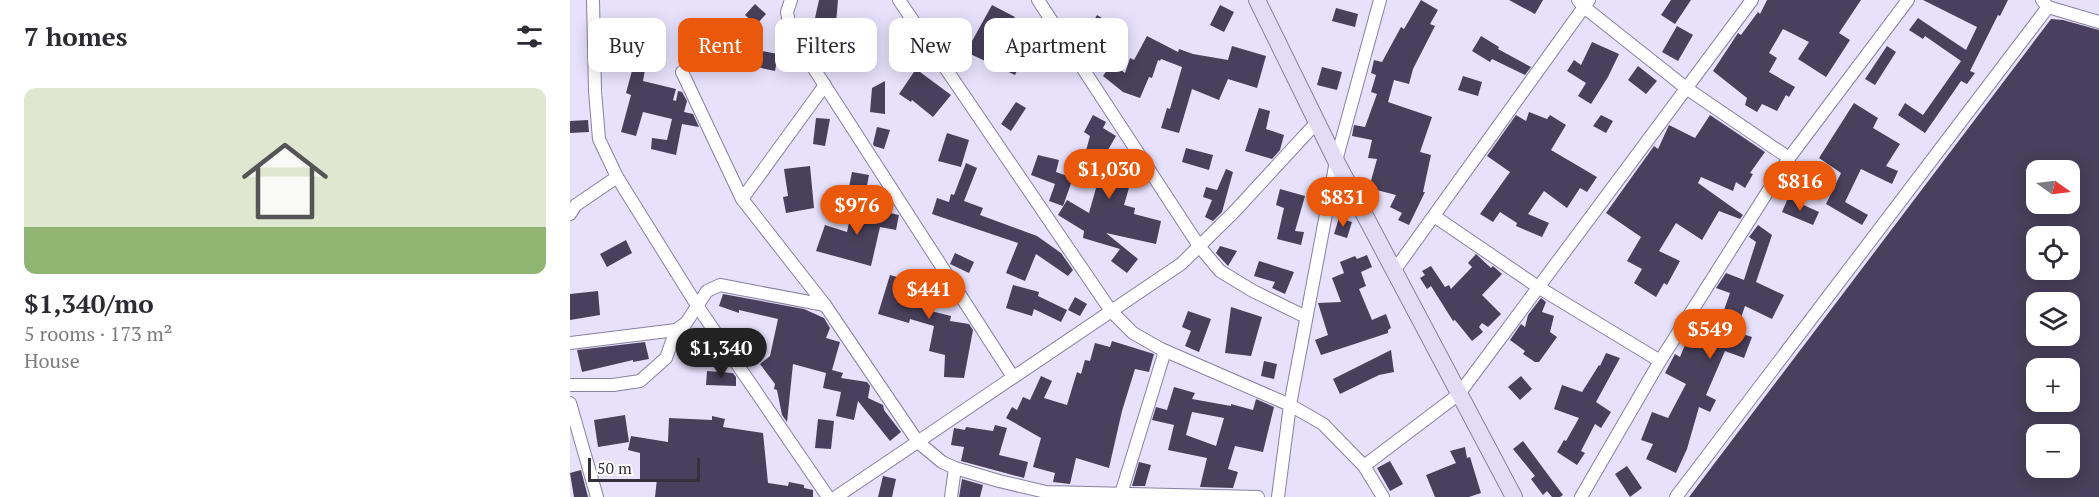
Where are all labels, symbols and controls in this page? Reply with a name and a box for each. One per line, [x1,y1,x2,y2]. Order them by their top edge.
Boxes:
chip: Buy [588,18,666,72]
chip: Rent [678,18,763,72]
chip: Filters [775,18,877,72]
chip: New [889,18,972,72]
chip: Apartment [984,18,1128,72]
text: 7 homes [24,19,128,53]
icon: filters [513,20,546,53]
icon: home [231,127,339,235]
pin: $1,030 [1060,149,1158,200]
text: $1,030 [1078,155,1140,182]
north arrow [2026,160,2080,214]
map controls [2026,160,2080,478]
pin: $816 [1764,161,1836,212]
text: $816 [1777,167,1823,194]
pin: $831 [1307,177,1379,228]
text: $831 [1320,183,1366,210]
pin: $976 [821,185,893,236]
text: $976 [834,191,880,218]
button: locate [2026,226,2080,280]
pin: $441 [893,269,965,320]
text: $441 [906,275,952,302]
text: $1,340/mo [24,286,154,320]
button: layers [2026,292,2080,346]
pin: $549 [1674,309,1746,360]
text: $549 [1687,315,1733,342]
text: 5 rooms · 173 m² [24,320,172,347]
pin: $1,340 [672,328,770,379]
text: $1,340 [690,334,752,361]
text: House [24,347,80,374]
button: + [2026,358,2080,412]
button: − [2026,424,2080,478]
scale bar [588,455,700,482]
text: 50 m [597,457,632,479]

